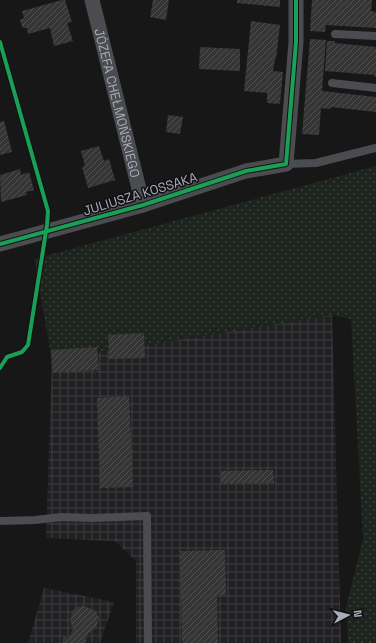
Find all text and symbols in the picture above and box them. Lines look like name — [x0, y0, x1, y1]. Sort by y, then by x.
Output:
street label: JÓZEFA CHEŁMOŃSKIEGO — [91, 27, 144, 179]
street label: JULIUSZA KOSSAKA — [81, 169, 199, 219]
north arrow — [328, 595, 368, 635]
text: N — [351, 609, 365, 618]

